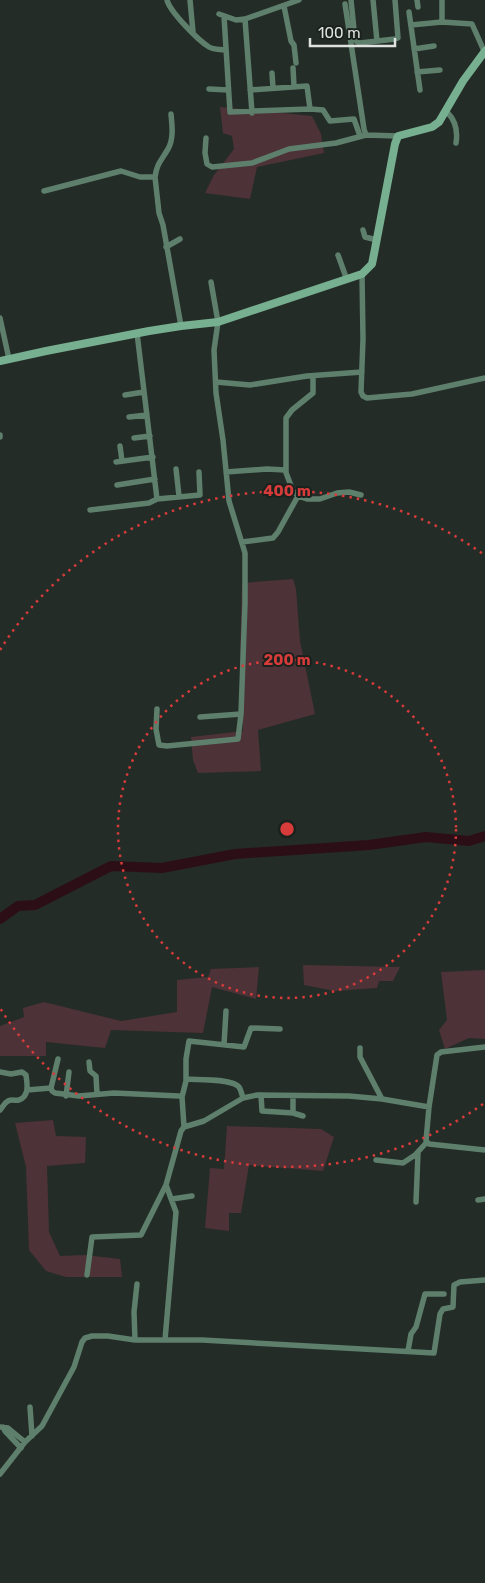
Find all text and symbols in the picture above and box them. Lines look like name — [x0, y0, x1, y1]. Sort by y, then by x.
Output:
scale bar — [310, 15, 395, 47]
text: 100 m — [318, 24, 360, 42]
text: 400 m — [263, 482, 311, 500]
text: 200 m — [263, 651, 311, 669]
centre of rings — [278, 820, 296, 838]

